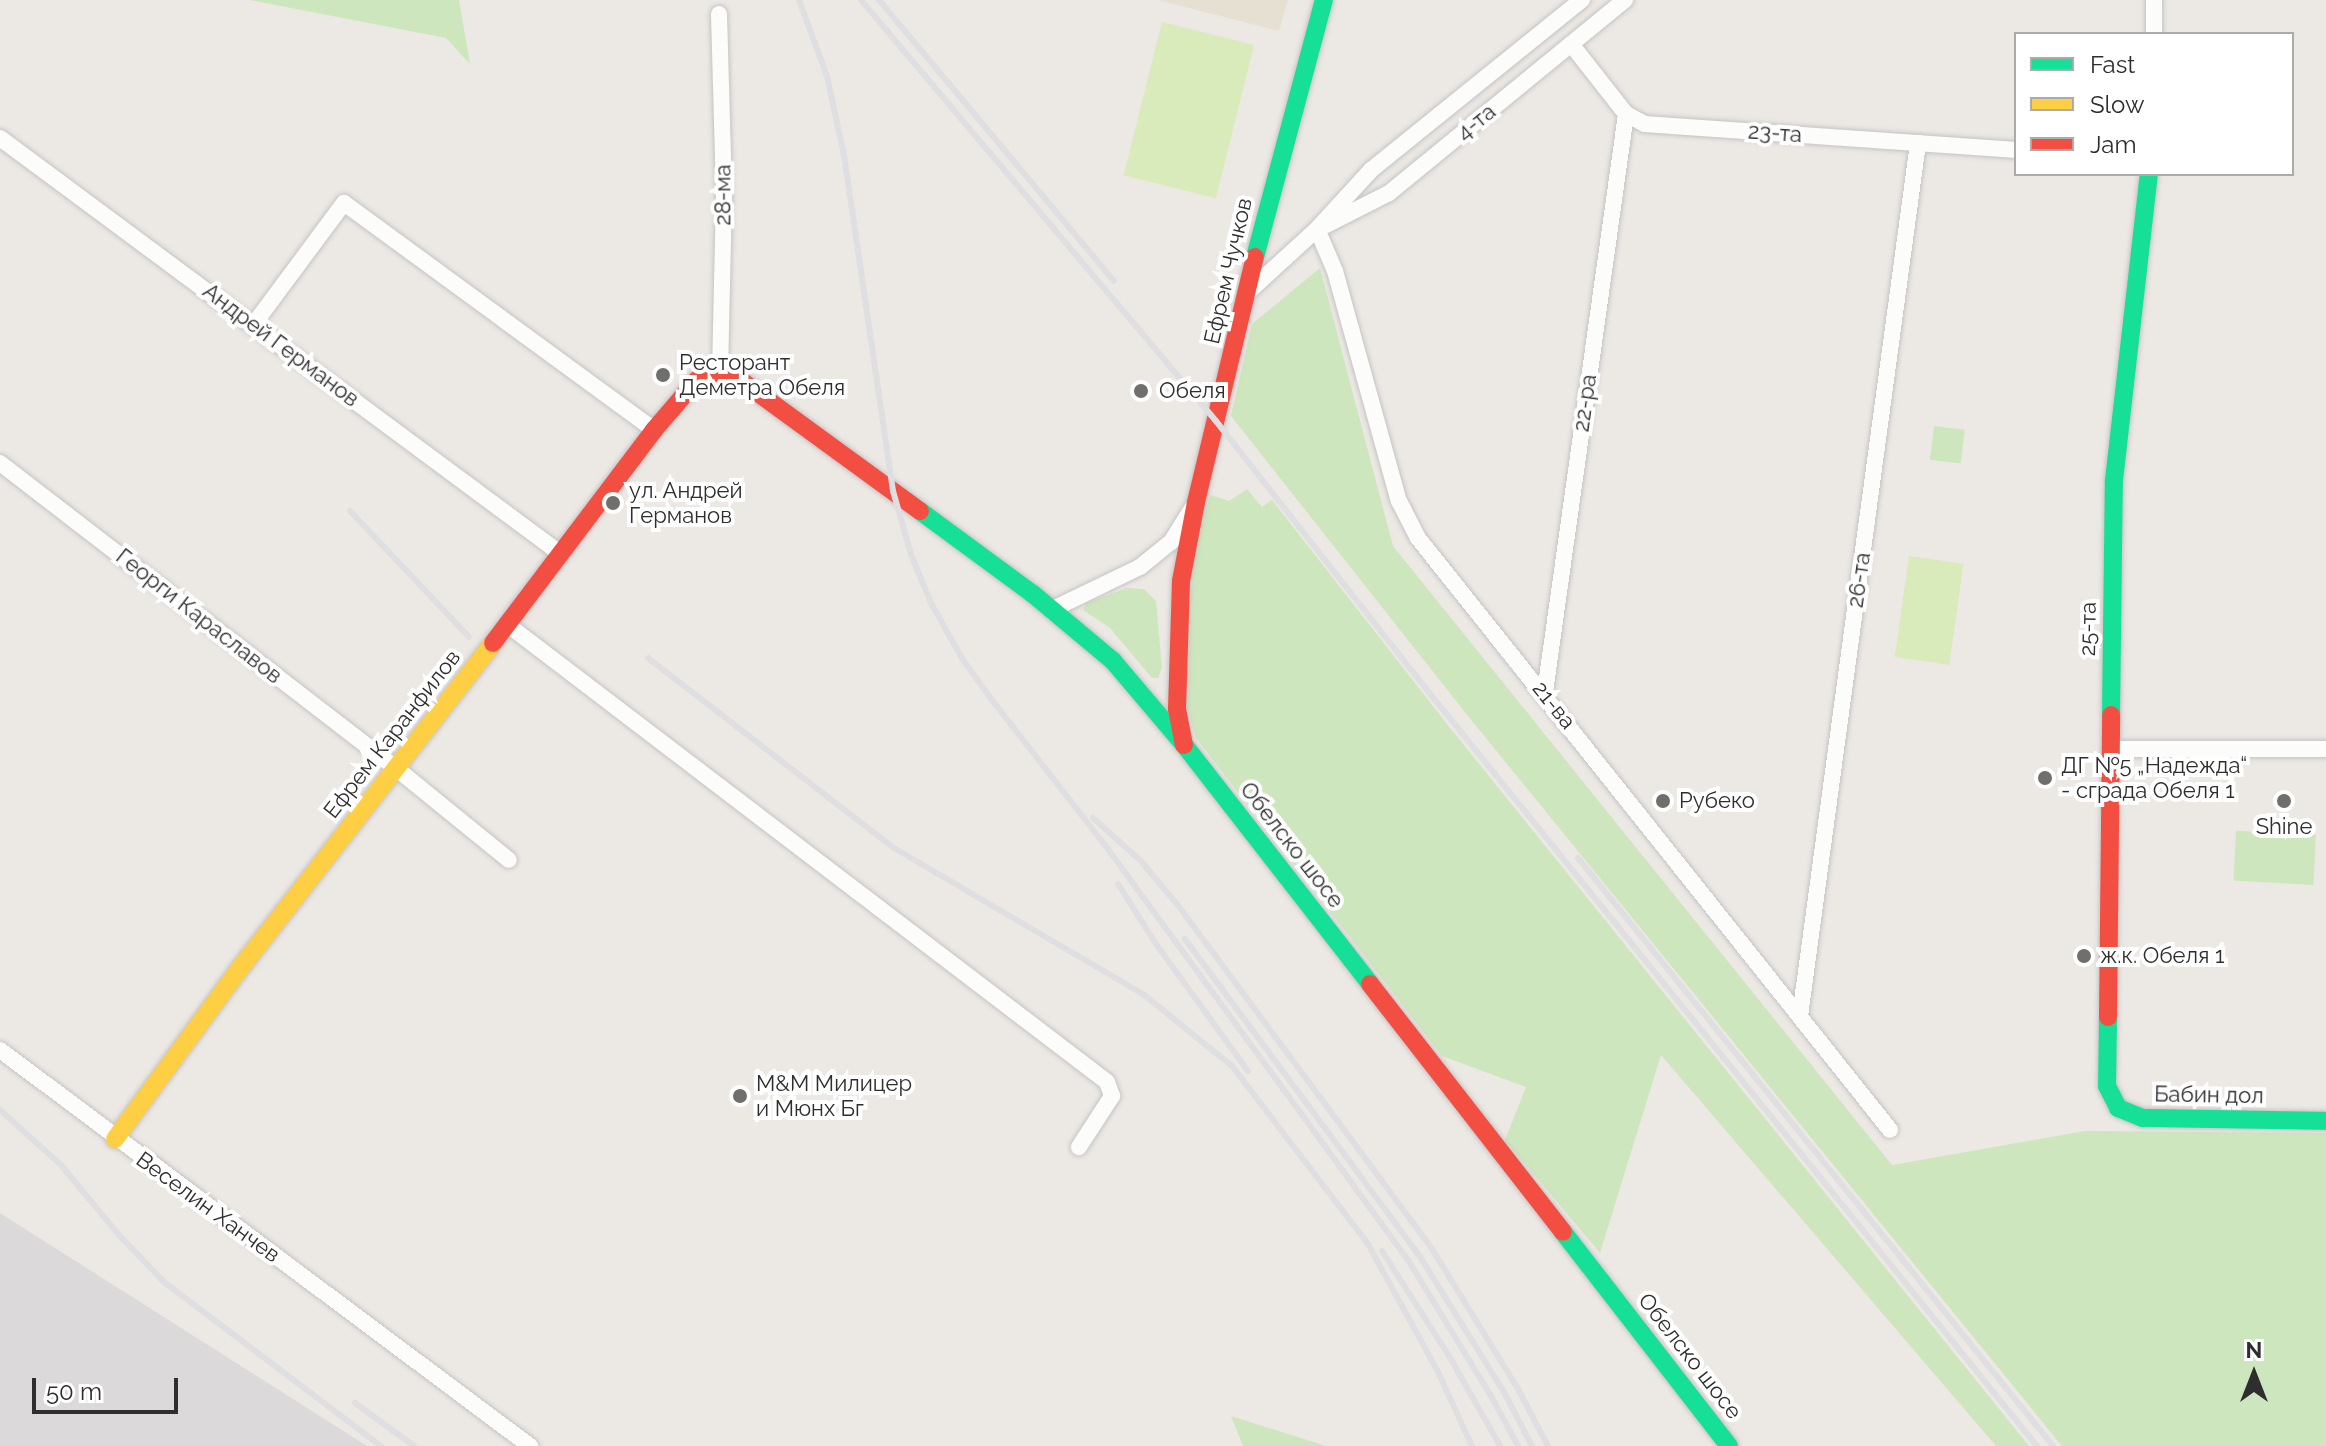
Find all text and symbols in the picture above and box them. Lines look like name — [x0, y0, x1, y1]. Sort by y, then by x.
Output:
legend — [2014, 32, 2294, 176]
text: Fast — [2090, 50, 2135, 79]
text: Slow — [2090, 90, 2144, 119]
street label: 4-та — [1451, 98, 1501, 146]
street label: 23-та — [1747, 118, 1803, 148]
text: Jam — [2090, 130, 2136, 159]
street label: 28-ма — [710, 164, 736, 226]
street label: Ефрем Чучков — [1198, 195, 1258, 347]
street label: Андрей Германов — [198, 278, 364, 412]
place label: Ресторант Деметра Обеля — [679, 349, 845, 400]
marker: Ресторант Деметра Обеля — [654, 366, 672, 384]
street label: 22-ра — [1568, 373, 1602, 433]
place label: Обеля — [1159, 378, 1226, 404]
marker: Обеля — [1130, 380, 1152, 402]
place label: ул. Андрей Германов — [629, 477, 743, 528]
marker: ул. Андрей Германов — [604, 494, 622, 512]
street label: Георги Караславов — [111, 543, 287, 689]
street label: 26-та — [1842, 551, 1876, 609]
street label: 25-та — [2074, 602, 2102, 656]
street label: Ефрем Каранфилов — [318, 645, 466, 823]
street label: 21-ва — [1527, 676, 1581, 734]
place label: ДГ №5 „Надежда“ - сграда Обеля 1 — [2061, 752, 2247, 804]
marker: ДГ №5 „Надежда“ - сграда Обеля 1 — [2036, 769, 2054, 787]
street label: Обелско шосе — [1235, 777, 1349, 913]
place label: Рубеко — [1679, 788, 1755, 814]
marker: Рубеко — [1654, 792, 1672, 810]
marker: Shine — [2275, 792, 2293, 810]
place label: Shine — [2256, 814, 2312, 840]
place label: ж.к. Обеля 1 — [2100, 943, 2224, 969]
marker: ж.к. Обеля 1 — [2075, 947, 2093, 965]
place label: М&M Mилицер и Мюнх Бг — [756, 1070, 912, 1122]
street label: Бабин дол — [2154, 1081, 2264, 1109]
marker: М&M Mилицер и Мюнх Бг — [731, 1087, 749, 1105]
street label: Веселин Ханчев — [131, 1146, 285, 1268]
street label: Обелско шосе — [1633, 1288, 1747, 1424]
north arrow — [2214, 1334, 2294, 1414]
text: N — [2246, 1337, 2262, 1363]
scale bar — [36, 1362, 182, 1412]
text: 50 m — [46, 1377, 102, 1406]

